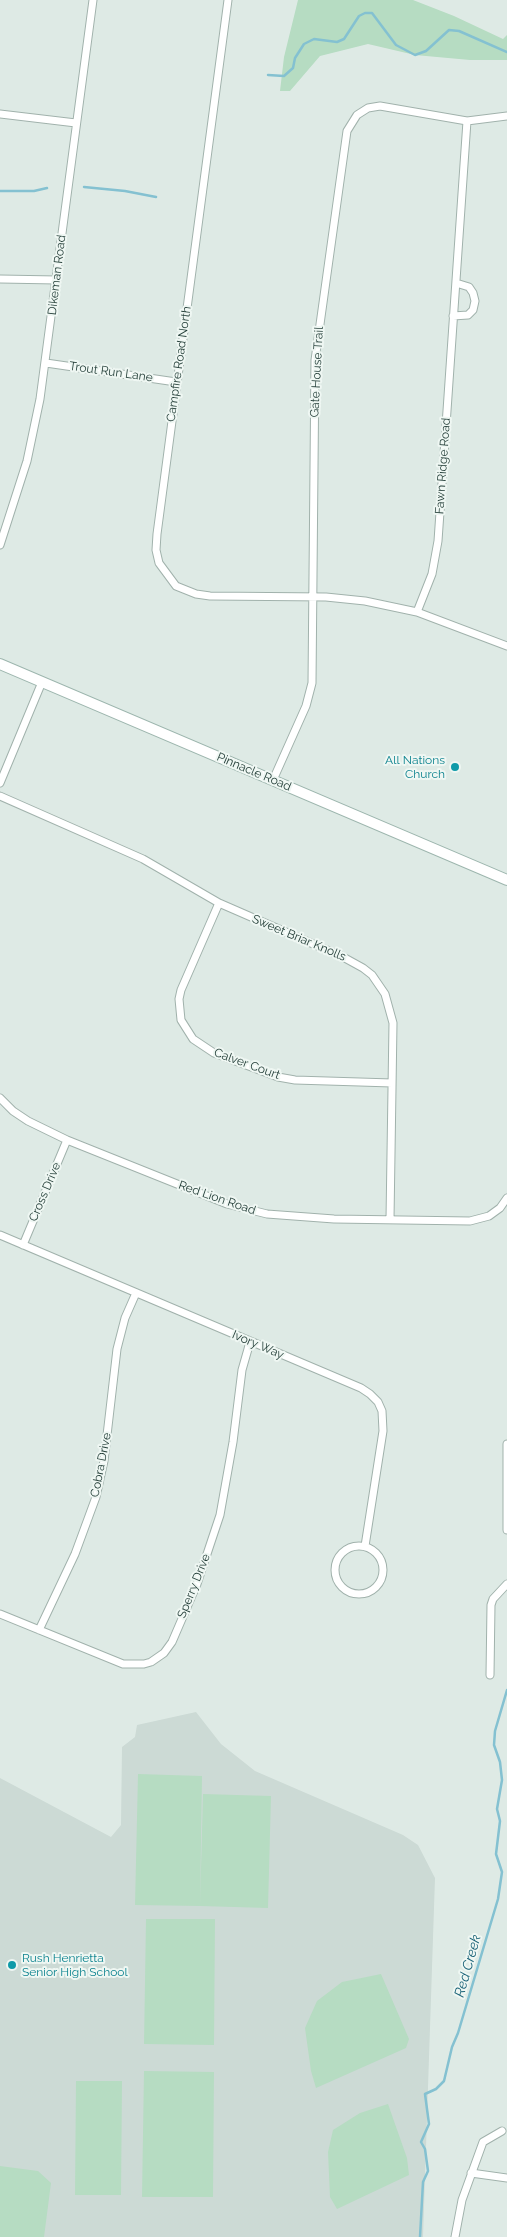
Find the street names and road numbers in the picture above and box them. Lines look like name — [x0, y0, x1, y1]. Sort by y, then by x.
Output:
street label: Dikeman Road — [45, 234, 69, 316]
street label: Campfire Road North — [164, 305, 194, 423]
street label: Gate House Trail — [307, 326, 327, 418]
street label: Trout Run Lane — [68, 359, 154, 385]
street label: Fawn Ridge Road — [432, 417, 454, 515]
street label: Pinnacle Road — [215, 750, 293, 794]
street label: Sweet Briar Knolls — [250, 912, 348, 964]
street label: Calver Court — [212, 1045, 282, 1083]
street label: Cross Drive — [26, 1160, 64, 1224]
street label: Red Lion Road — [176, 1178, 258, 1218]
street label: Ivory Way — [230, 1328, 286, 1362]
street label: Cobra Drive — [88, 1432, 114, 1498]
street label: Sperry Drive — [175, 1552, 213, 1620]

